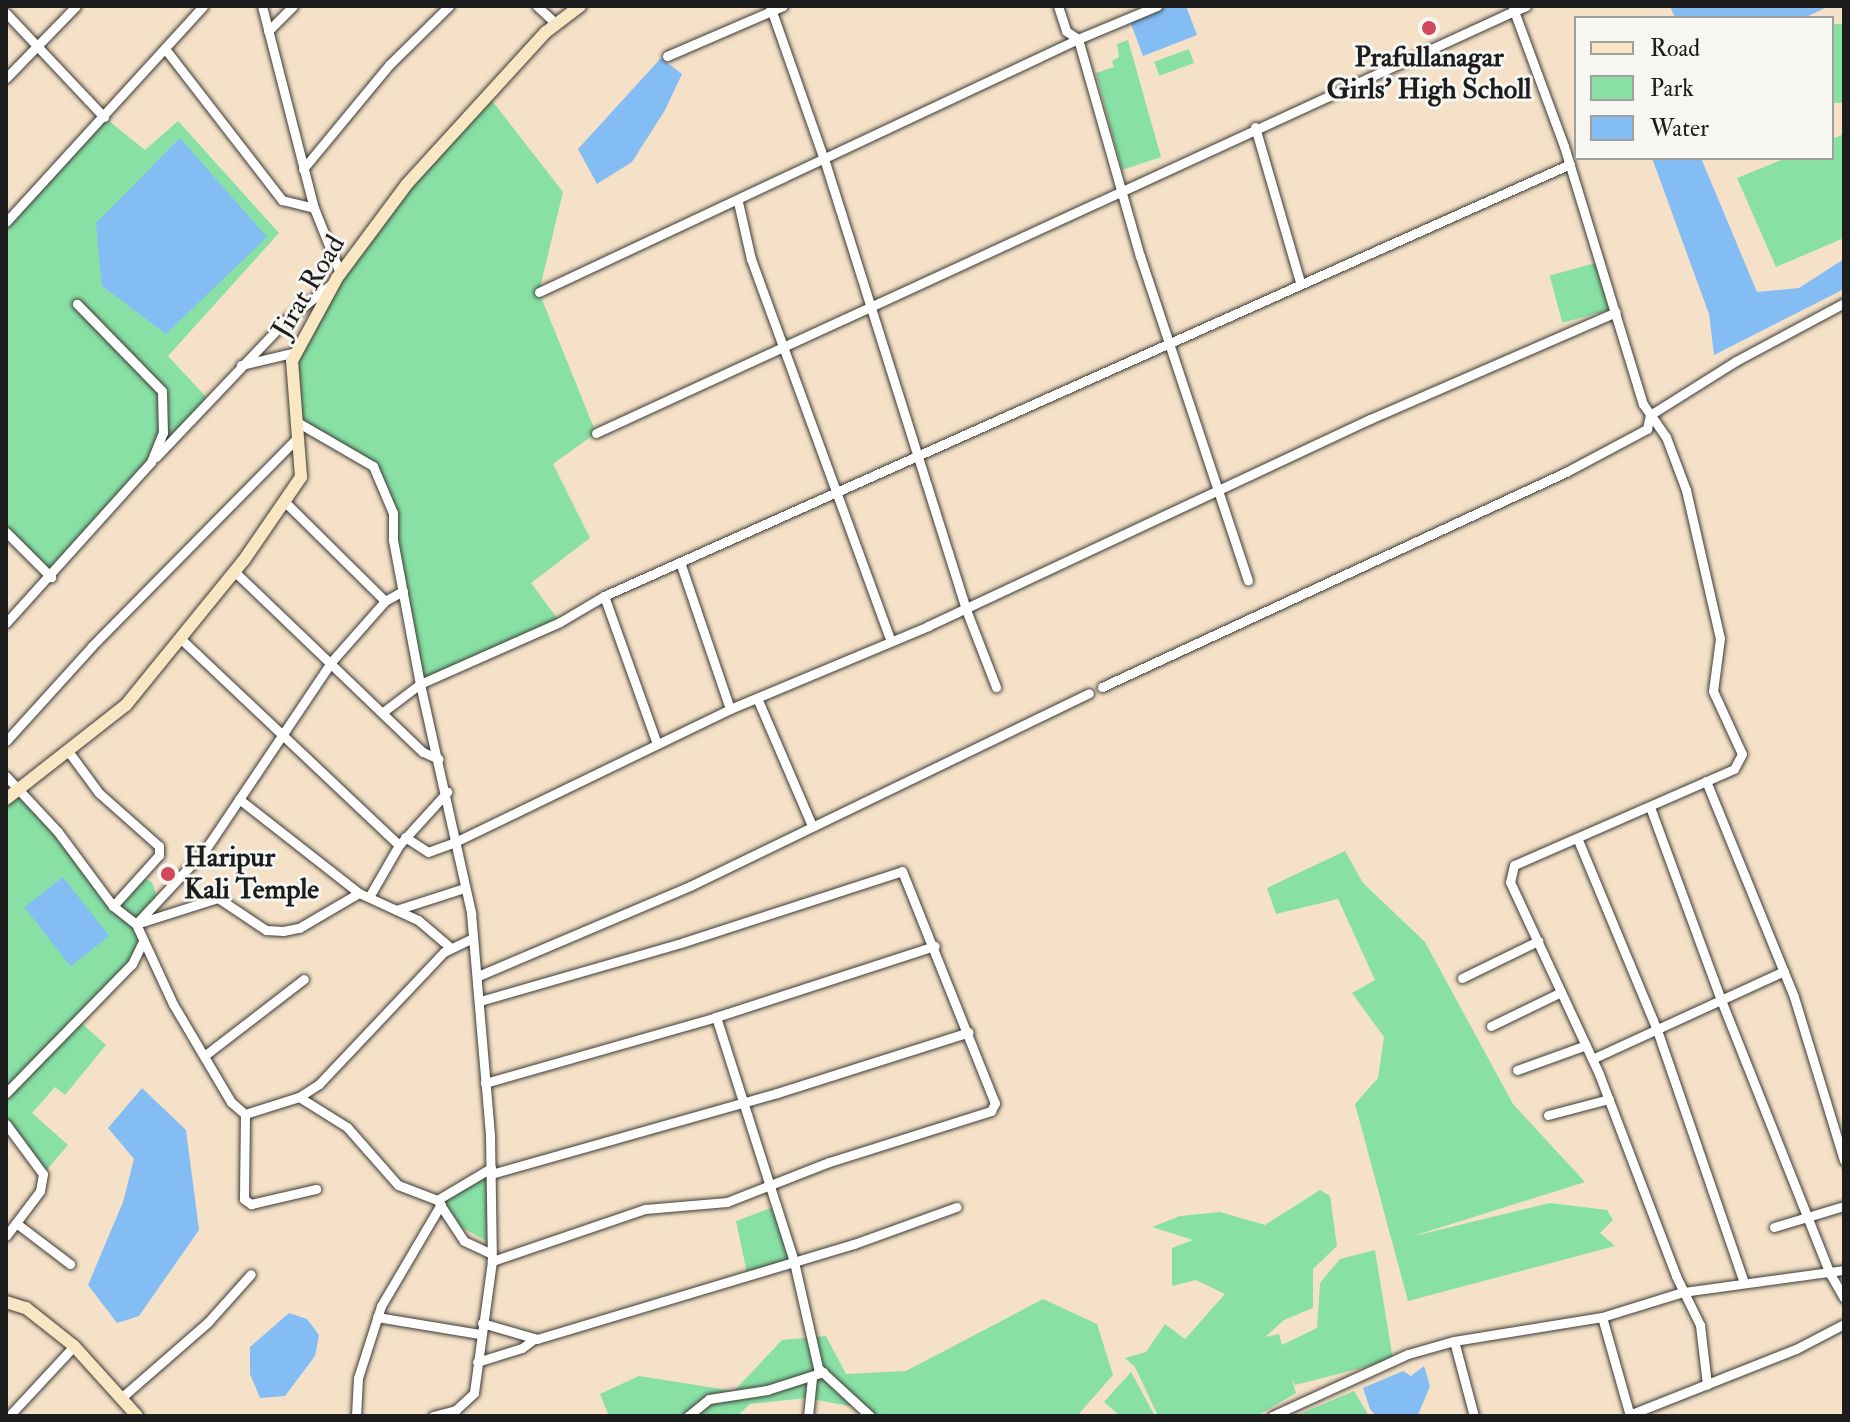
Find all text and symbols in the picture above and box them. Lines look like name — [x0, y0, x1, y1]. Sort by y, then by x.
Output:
legend — [1574, 16, 1834, 160]
marker: Prafullanagar Girls' High Scholl — [1420, 19, 1438, 37]
text: Road — [1650, 33, 1700, 64]
place label: Prafullanagar Girls' High Scholl — [1326, 41, 1532, 107]
text: Park — [1650, 73, 1694, 104]
text: Water — [1650, 113, 1709, 144]
street label: Jirat Road — [265, 229, 353, 345]
place label: Haripur Kali Temple — [184, 841, 319, 907]
marker: Haripur Kali Temple — [159, 865, 177, 883]

